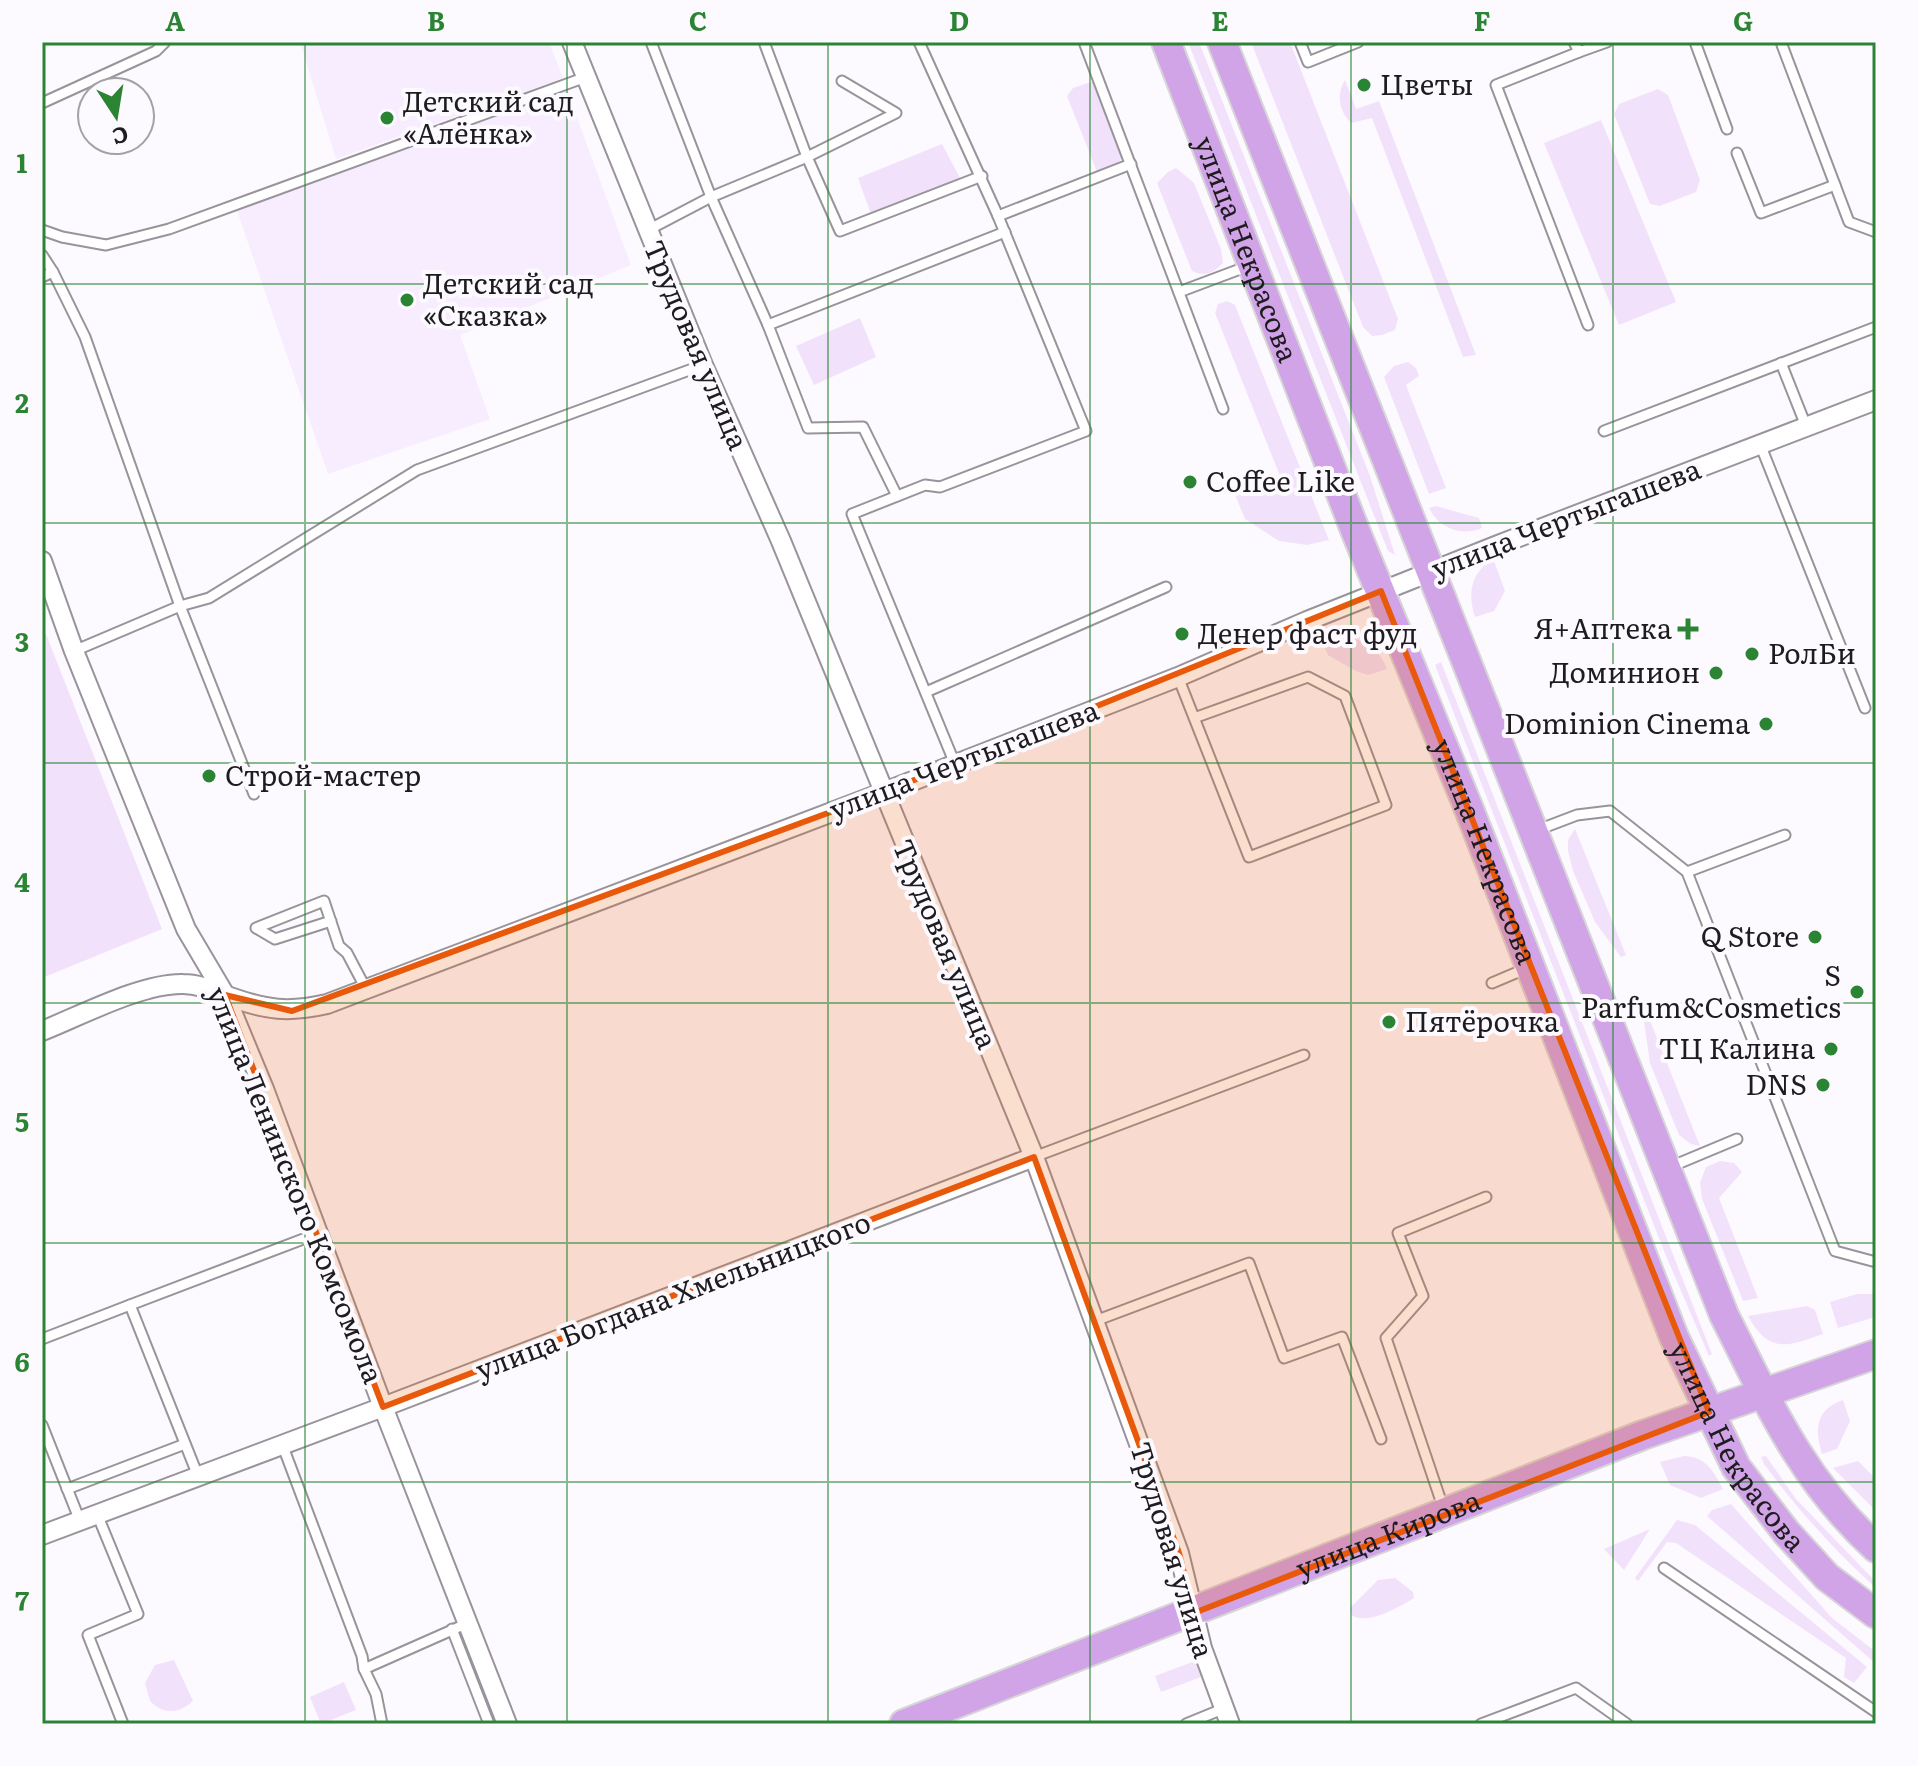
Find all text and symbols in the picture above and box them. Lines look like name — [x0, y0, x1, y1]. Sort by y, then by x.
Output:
text: A — [165, 0, 185, 39]
text: B — [427, 0, 445, 39]
text: C — [689, 0, 707, 39]
text: D — [949, 0, 969, 39]
text: E — [1211, 0, 1229, 39]
text: F — [1474, 0, 1490, 39]
text: G — [1733, 0, 1753, 39]
place label: Цветы — [1380, 62, 1473, 104]
north arrow — [76, 76, 156, 156]
marker: Цветы — [1355, 76, 1373, 94]
place label: Детский сад «Алёнка» — [403, 79, 574, 153]
marker: Детский сад «Алёнка» — [378, 109, 396, 127]
text: С — [109, 119, 132, 155]
street label: улица Некрасова — [1185, 129, 1311, 368]
text: 1 — [17, 142, 28, 181]
street label: Трудовая улица — [635, 233, 761, 456]
place label: Детский сад «Сказка» — [423, 261, 594, 335]
marker: Детский сад «Сказка» — [398, 291, 416, 309]
text: 2 — [15, 382, 29, 421]
street label: улица Чертыгашева — [1425, 446, 1706, 588]
place label: Coffee Like — [1206, 459, 1355, 501]
marker: Coffee Like — [1181, 473, 1199, 491]
place label: Я+Аптека — [1534, 606, 1672, 648]
place label: Денер фаст фуд — [1198, 611, 1417, 653]
marker: Я+Аптека — [1679, 620, 1697, 638]
text: 3 — [15, 621, 29, 660]
marker: Денер фаст фуд — [1173, 625, 1191, 643]
place label: РолБи — [1768, 631, 1856, 673]
marker: РолБи — [1743, 645, 1761, 663]
place label: Доминион — [1550, 650, 1700, 692]
marker: Доминион — [1707, 664, 1725, 682]
street label: улица Чертыгашева — [823, 687, 1104, 829]
place label: Dominion Cinema — [1504, 701, 1750, 743]
marker: Dominion Cinema — [1757, 715, 1775, 733]
street label: улица Некрасова — [1423, 731, 1550, 970]
place label: Строй-мастер — [225, 753, 421, 795]
marker: Строй-мастер — [200, 767, 218, 785]
street label: Трудовая улица — [884, 832, 1010, 1055]
text: 4 — [14, 861, 30, 900]
place label: Q Store — [1701, 914, 1799, 956]
marker: Q Store — [1806, 928, 1824, 946]
place label: S Parfum&Cosmetics — [1581, 953, 1841, 1027]
street label: улица Ленинского Комсомола — [198, 979, 396, 1389]
marker: S Parfum&Cosmetics — [1848, 983, 1866, 1001]
place label: Пятёрочка — [1405, 999, 1559, 1041]
marker: Пятёрочка — [1380, 1013, 1398, 1031]
place label: ТЦ Калина — [1659, 1026, 1815, 1068]
marker: ТЦ Калина — [1822, 1040, 1840, 1058]
place label: DNS — [1745, 1062, 1807, 1104]
marker: DNS — [1814, 1076, 1832, 1094]
text: 5 — [15, 1101, 29, 1140]
street label: улица Богдана Хмельницкого — [469, 1199, 876, 1389]
street label: улица Некрасова — [1660, 1334, 1817, 1560]
text: 6 — [14, 1341, 30, 1380]
street label: Трудовая улица — [1121, 1436, 1227, 1663]
street label: улица Кирова — [1289, 1478, 1486, 1588]
text: 7 — [15, 1580, 29, 1619]

